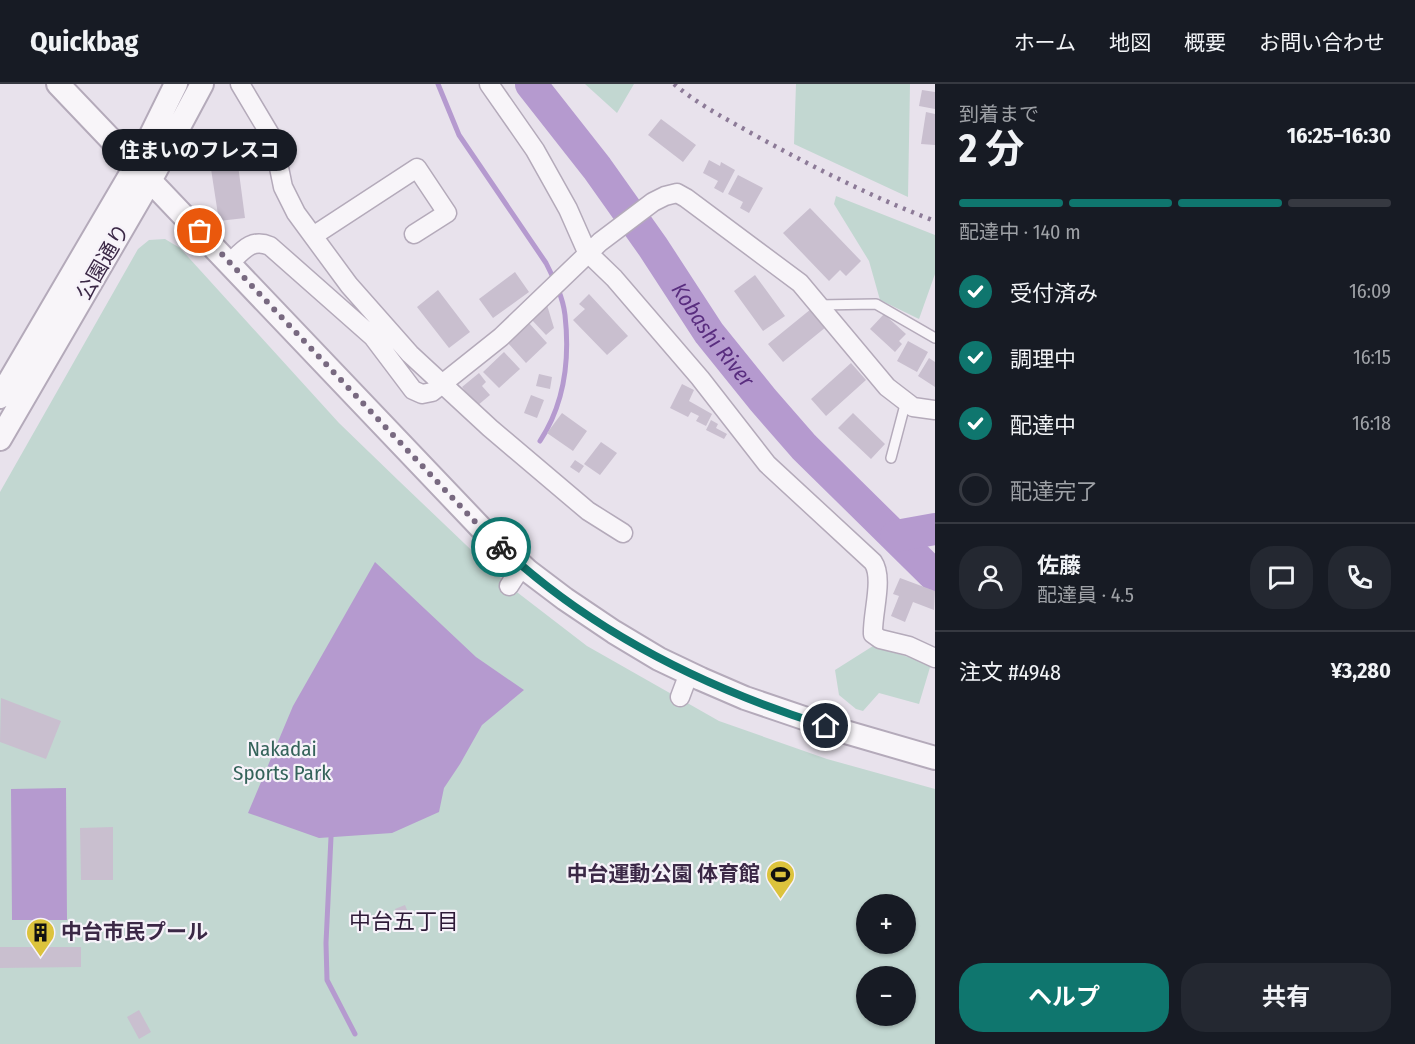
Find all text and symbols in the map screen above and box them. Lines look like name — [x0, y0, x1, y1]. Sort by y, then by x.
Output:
text: Quickbag — [30, 25, 138, 58]
text: ホーム — [1014, 30, 1076, 56]
text: 地図 — [1109, 30, 1151, 56]
text: 概要 — [1184, 30, 1226, 56]
text: お問い合わせ — [1259, 30, 1385, 56]
text: 到着まで — [959, 102, 1039, 126]
text: 16:25–16:30 — [1287, 122, 1391, 149]
text: 2 分 — [959, 126, 1024, 172]
callout: 住まいのフレスコ — [103, 129, 298, 171]
text: 住まいのフレスコ — [120, 138, 280, 162]
pin — [174, 205, 225, 256]
icon: bag — [183, 214, 216, 247]
street label: 公園通り — [71, 219, 135, 305]
text: 配達中 · 140 m — [959, 220, 1081, 244]
icon: check — [959, 275, 992, 308]
water label: Kobashi River — [666, 278, 761, 393]
text: 16:09 — [1349, 279, 1391, 303]
text: 受付済み — [1010, 280, 1098, 307]
icon: check — [959, 341, 992, 374]
text: 16:15 — [1353, 345, 1391, 369]
text: 調理中 — [1010, 346, 1076, 373]
icon: check — [959, 407, 992, 440]
text: 16:18 — [1352, 411, 1391, 435]
text: 配達中 — [1010, 412, 1076, 439]
text: 配達完了 — [1010, 478, 1098, 505]
courier — [471, 517, 531, 577]
icon: bike — [485, 531, 518, 564]
button: person — [959, 546, 1022, 609]
button: chat — [1250, 546, 1313, 609]
button: phone — [1328, 546, 1391, 609]
text: 佐藤 — [1037, 552, 1081, 579]
text: 配達員 · 4.5 — [1037, 583, 1134, 607]
text: ¥3,280 — [1331, 657, 1391, 684]
text: 注文 #4948 — [959, 659, 1061, 686]
pin — [800, 700, 851, 751]
icon: home — [809, 709, 842, 742]
park label: Nakadai Sports Park — [233, 736, 331, 786]
sports icon: 中台運動公園 体育館 — [765, 858, 797, 900]
place label: 中台運動公園 体育館 — [567, 861, 760, 887]
map controls — [856, 894, 916, 1026]
button: + — [856, 894, 916, 954]
district label: 中台五丁目 — [349, 908, 459, 935]
building icon: 中台市民プール — [24, 916, 56, 958]
place label: 中台市民プール — [61, 919, 208, 945]
button: ヘルプ — [959, 963, 1169, 1032]
button: 共有 — [1181, 963, 1391, 1032]
button: − — [856, 966, 916, 1026]

